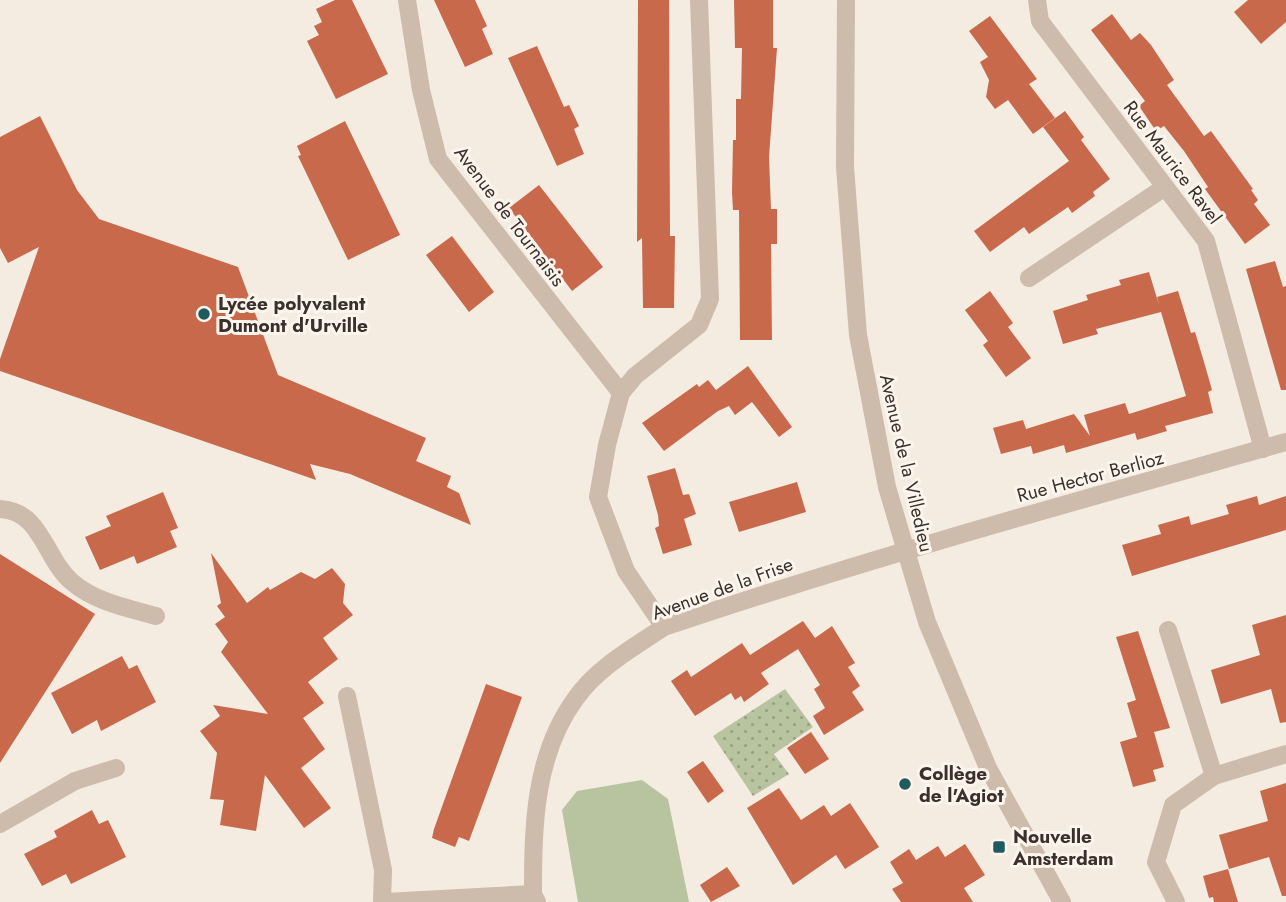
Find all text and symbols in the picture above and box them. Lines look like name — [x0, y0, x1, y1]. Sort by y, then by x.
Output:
street label: Rue Maurice Ravel — [1117, 95, 1228, 230]
street label: Avenue de Tournaisis — [448, 141, 572, 292]
place label: Lycée polyvalent Dumont d'Urville — [218, 290, 368, 339]
marker: Lycée polyvalent Dumont d'Urville — [196, 306, 212, 322]
street label: Avenue de la Villedieu — [873, 371, 940, 555]
street label: Rue Hector Berlioz — [1014, 444, 1167, 509]
street label: Avenue de la Frise — [648, 550, 797, 627]
place label: Collège de l'Agiot — [919, 760, 1003, 809]
marker: Collège de l'Agiot — [897, 776, 913, 792]
place label: Nouvelle Amsterdam — [1012, 823, 1114, 872]
marker: Nouvelle Amsterdam — [991, 839, 1007, 855]

